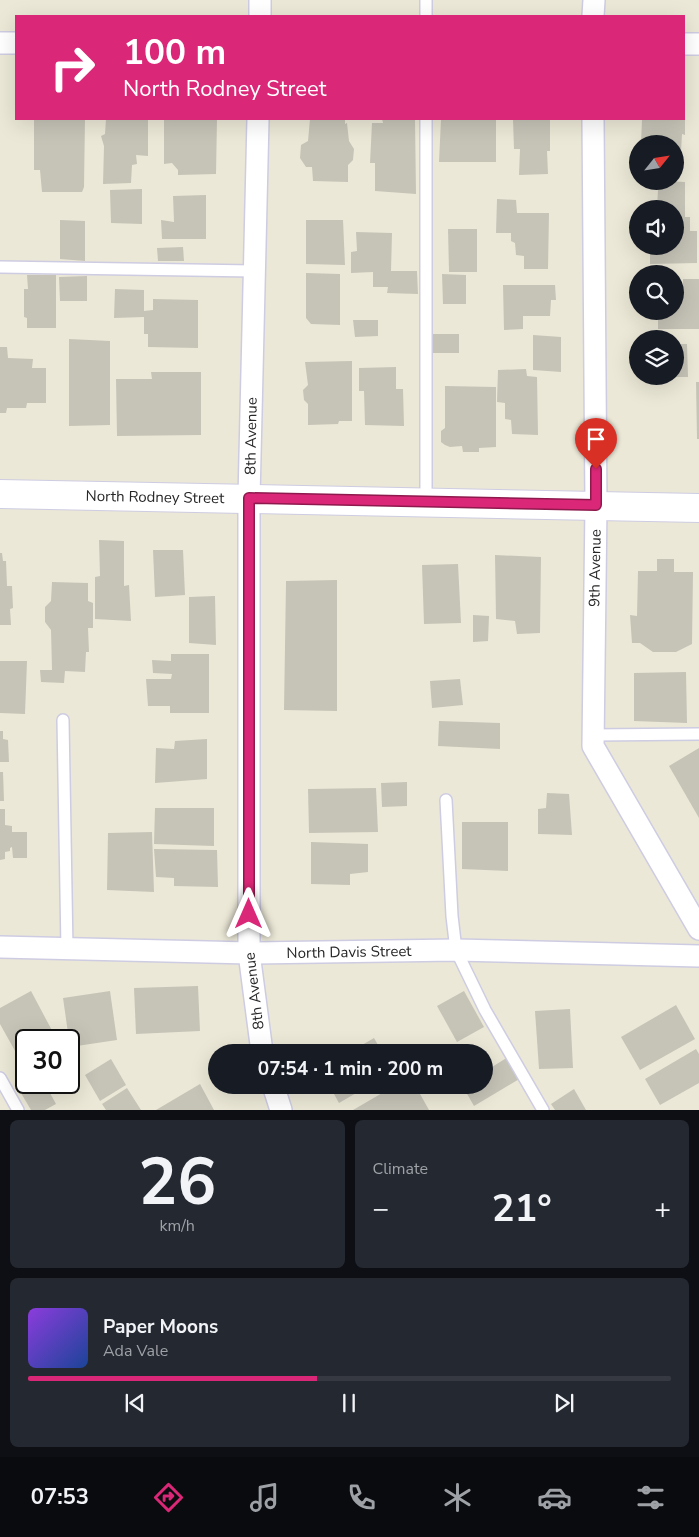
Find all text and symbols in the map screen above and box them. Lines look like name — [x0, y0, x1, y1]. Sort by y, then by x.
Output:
text: 100 m — [123, 29, 226, 76]
icon: right — [40, 35, 105, 100]
text: North Rodney Street — [123, 74, 326, 104]
north arrow — [629, 135, 684, 190]
map controls — [629, 135, 684, 385]
button: sound — [629, 200, 684, 255]
button: search — [629, 265, 684, 320]
button: layers — [629, 330, 684, 385]
street label: 8th Avenue — [240, 397, 262, 475]
pin — [575, 418, 617, 469]
icon: arrive — [582, 425, 610, 453]
street label: North Rodney Street — [85, 486, 225, 508]
street label: 9th Avenue — [584, 529, 606, 607]
position arrow — [222, 887, 274, 939]
street label: North Davis Street — [286, 941, 412, 963]
street label: 8th Avenue — [239, 951, 269, 1031]
speed limit sign: 30 — [15, 1029, 80, 1094]
text: 07:54 · 1 min · 200 m — [258, 1056, 443, 1082]
text: 26 — [138, 1138, 216, 1227]
text: Climate — [373, 1158, 428, 1180]
text: 21° — [492, 1183, 552, 1234]
text: − — [373, 1190, 389, 1228]
text: + — [654, 1190, 671, 1228]
text: km/h — [160, 1215, 195, 1237]
text: Paper Moons — [103, 1314, 218, 1340]
text: Ada Vale — [103, 1340, 168, 1362]
icon: previous — [121, 1389, 149, 1417]
icon: pause — [335, 1389, 363, 1417]
icon: next — [550, 1389, 578, 1417]
icon: directions — [151, 1480, 186, 1515]
icon: music — [247, 1480, 282, 1515]
icon: phone — [344, 1480, 379, 1515]
icon: climate — [440, 1480, 475, 1515]
icon: car — [537, 1480, 572, 1515]
icon: filters — [633, 1480, 668, 1515]
text: 07:53 — [31, 1482, 89, 1512]

